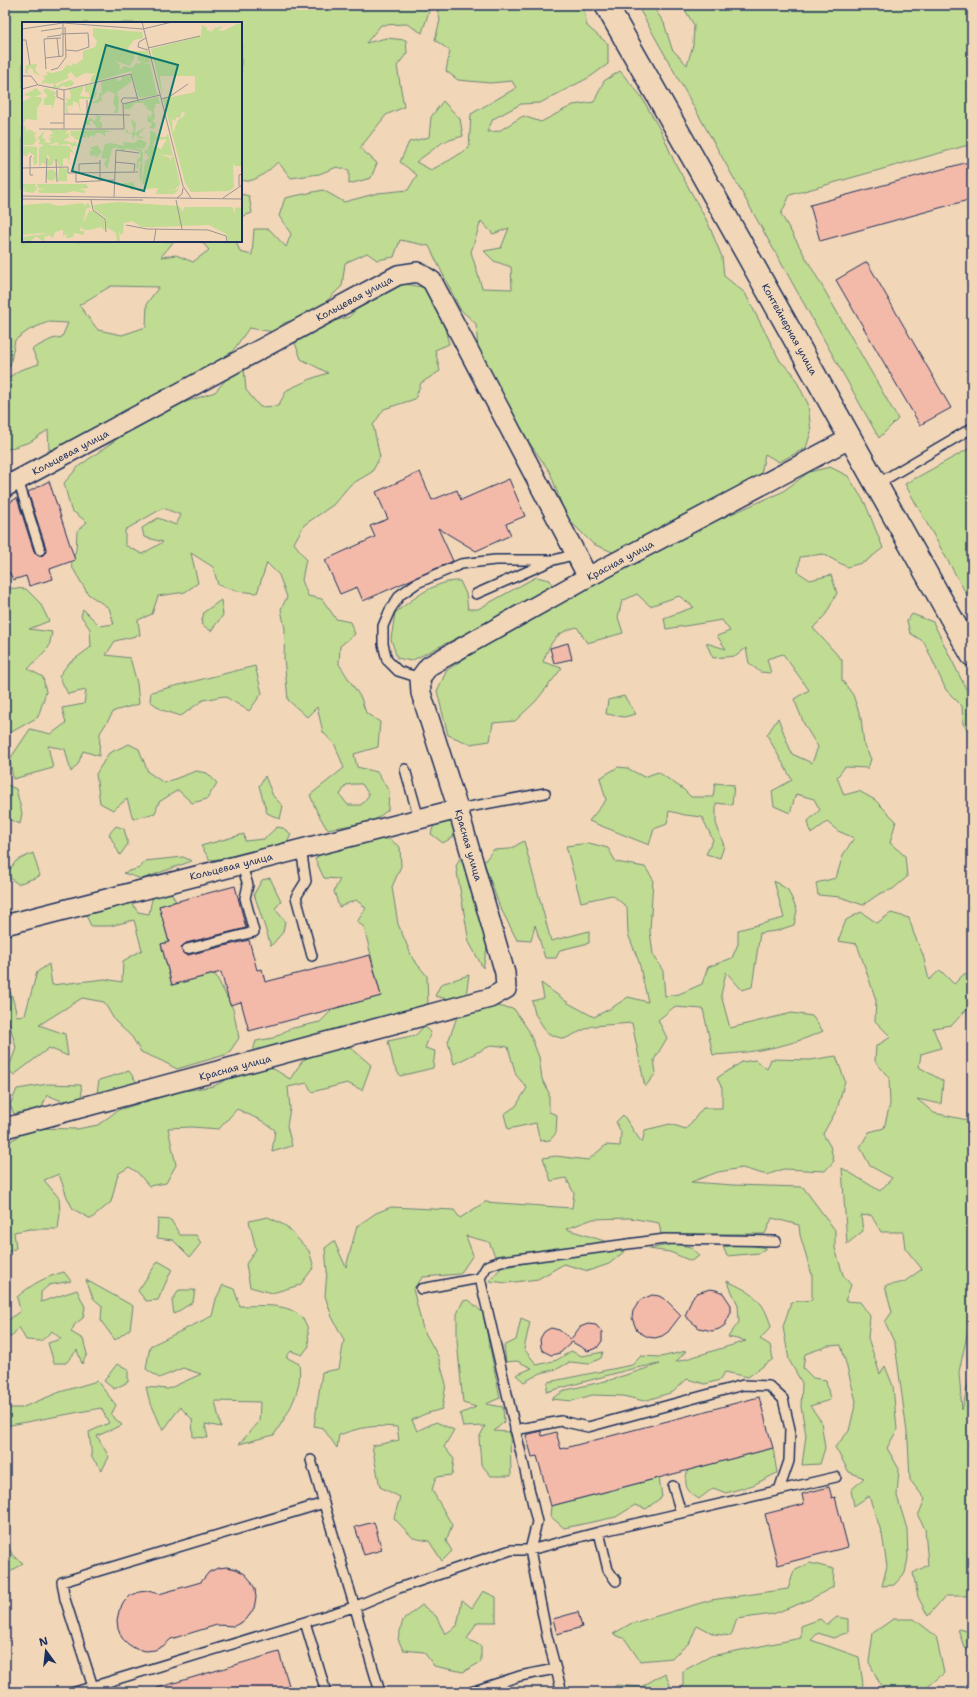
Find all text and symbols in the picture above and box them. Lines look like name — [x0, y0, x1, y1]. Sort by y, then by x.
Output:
inset map — [22, 22, 242, 242]
street label: Кольцевая улица — [314, 272, 395, 324]
street label: Контейнерная улица — [759, 281, 821, 378]
street label: Кольцевая улица — [30, 426, 111, 478]
street label: Красная улица — [585, 537, 657, 584]
street label: Красная улица — [452, 808, 485, 883]
street label: Кольцевая улица — [188, 850, 275, 883]
street label: Красная улица — [198, 1051, 273, 1083]
north arrow — [26, 1631, 66, 1671]
text: N — [37, 1633, 50, 1650]

